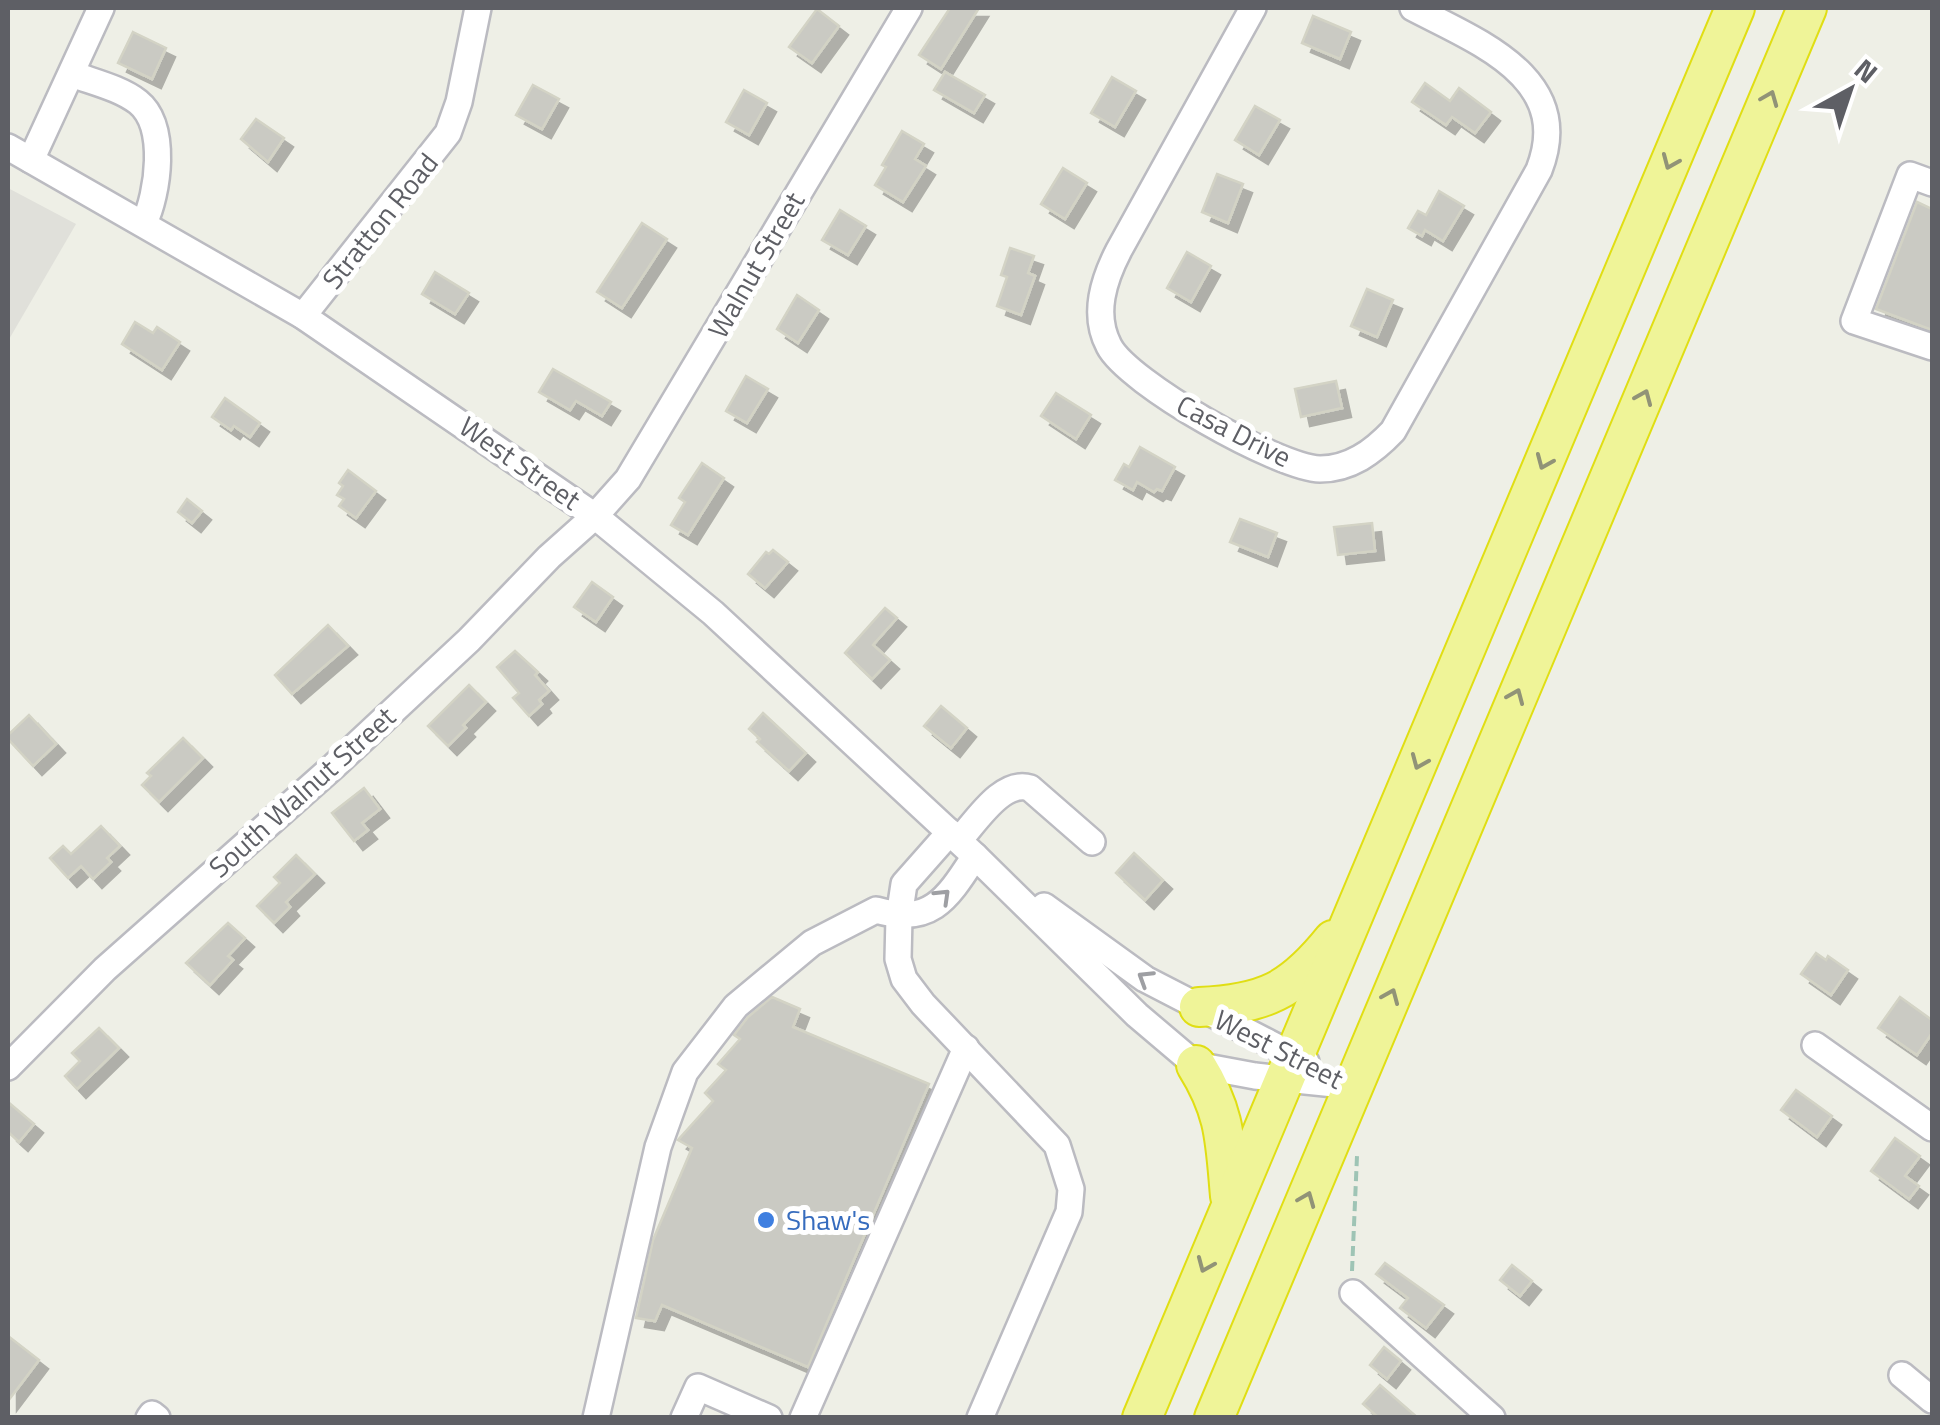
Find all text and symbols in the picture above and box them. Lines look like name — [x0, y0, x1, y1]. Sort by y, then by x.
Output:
north arrow — [1800, 40, 1900, 140]
text: N — [1845, 48, 1888, 93]
one-way arrow — [1758, 90, 1778, 108]
street label: Stratton Road — [311, 143, 448, 298]
one-way arrow — [1662, 152, 1682, 170]
street label: Walnut Street — [696, 183, 815, 346]
street label: Casa Drive — [1169, 383, 1299, 478]
one-way arrow — [1632, 389, 1652, 407]
street label: West Street — [451, 405, 590, 520]
one-way arrow — [1536, 452, 1556, 470]
one-way arrow — [1505, 688, 1525, 706]
street label: South Walnut Street — [199, 696, 405, 888]
one-way arrow — [1411, 752, 1431, 770]
one-way arrow — [932, 890, 950, 908]
one-way arrow — [1138, 971, 1156, 990]
one-way arrow — [1379, 988, 1399, 1006]
street label: West Street — [1207, 998, 1351, 1099]
one-way arrow — [1295, 1191, 1315, 1209]
place label: Shaw's — [786, 1198, 870, 1241]
marker: Shaw's — [755, 1209, 777, 1231]
one-way arrow — [1197, 1255, 1217, 1273]

